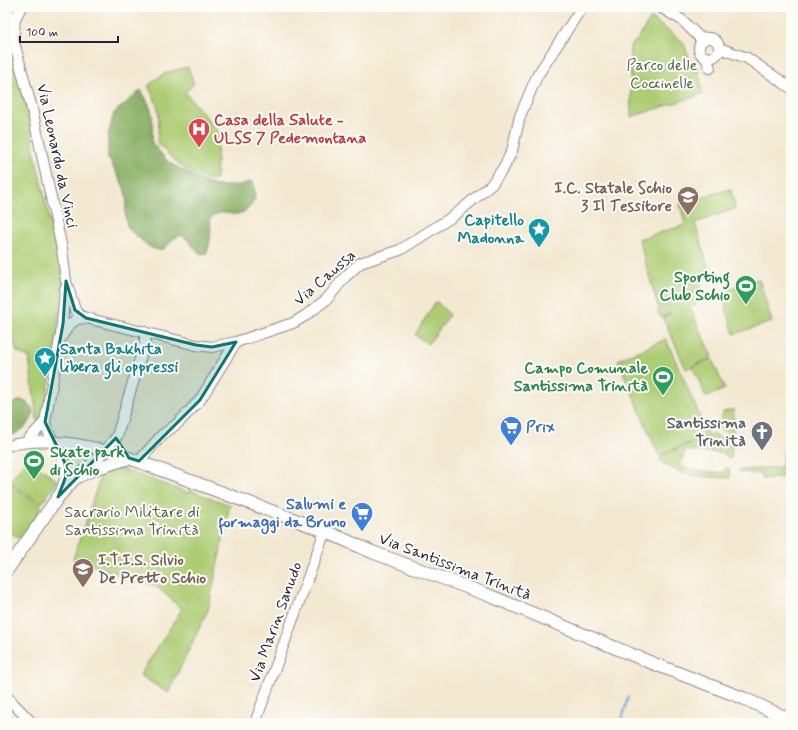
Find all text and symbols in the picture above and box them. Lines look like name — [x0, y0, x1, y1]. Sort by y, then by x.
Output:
scale bar — [20, 18, 118, 44]
text: 100 m — [26, 25, 58, 41]
park label: Parco delle Coccinelle — [627, 55, 698, 94]
street label: Via Leonardo da Vinci — [31, 82, 83, 231]
place label: Casa della Salute - ULSS 7 Pedemontana — [214, 110, 367, 149]
hospital icon: Casa della Salute - ULSS 7 Pedemontana — [186, 116, 212, 149]
place label: I.C. Statale Schio 3 Il Tessitore — [554, 178, 672, 217]
school or university icon: I.C. Statale Schio 3 Il Tessitore — [675, 184, 701, 217]
place label: Capitello Madonna — [457, 210, 524, 249]
place icon: Capitello Madonna — [526, 216, 552, 249]
street label: Via Caussa — [289, 245, 361, 311]
place label: Sporting Club Schio — [660, 267, 730, 306]
sports icon: Sporting Club Schio — [733, 273, 759, 306]
place label: Santa Bakhita libera gli oppressi — [60, 339, 178, 380]
place icon: Santa Bakhita libera gli oppressi — [32, 345, 58, 378]
place label: Campo Comunale Santissima Trinità — [514, 358, 648, 397]
sports icon: Campo Comunale Santissima Trinità — [650, 364, 676, 397]
place label: Santissima Trinità — [667, 413, 746, 452]
supermarket icon: Prix — [498, 414, 524, 447]
place label: Prix — [526, 417, 555, 438]
church icon: Santissima Trinità — [749, 419, 775, 452]
place label: Skate park di Schio — [50, 442, 125, 481]
sports icon: Skate park di Schio — [21, 448, 47, 481]
place label: Salumi e formaggi da Bruno — [218, 494, 346, 535]
supermarket icon: Salumi e formaggi da Bruno — [349, 500, 375, 533]
park label: Sacrario Militare di Santissima Trinità — [65, 502, 200, 541]
street label: Via Santissima Trinità — [376, 528, 534, 606]
place label: I.T.I.S. Silvio De Pretto Schio — [98, 550, 207, 589]
school or university icon: I.T.I.S. Silvio De Pretto Schio — [70, 556, 96, 589]
street label: Via Marin Sanudo — [245, 559, 308, 685]

